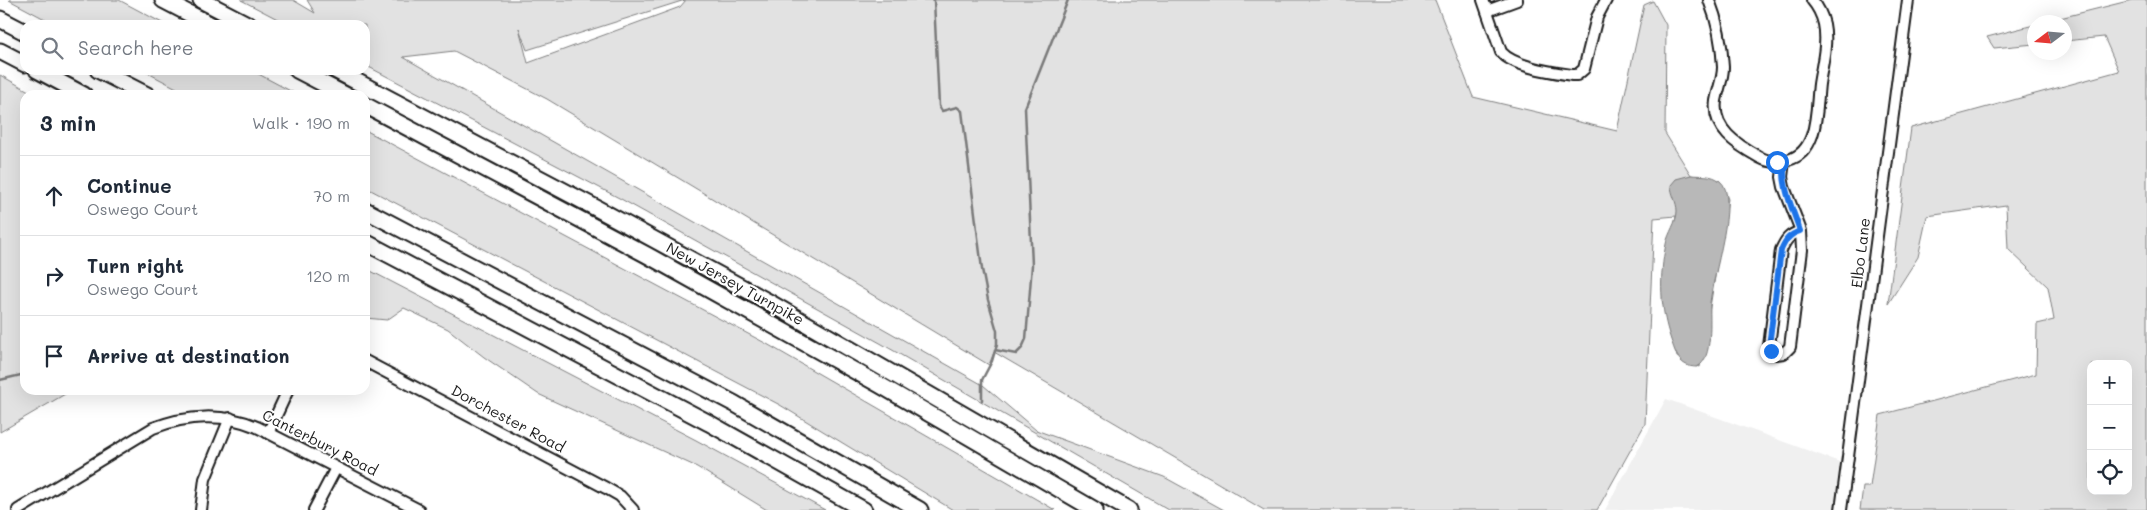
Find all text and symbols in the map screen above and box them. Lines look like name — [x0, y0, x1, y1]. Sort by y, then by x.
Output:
north arrow — [2027, 15, 2072, 60]
search box — [20, 20, 370, 75]
icon: search — [38, 34, 66, 62]
text: Search here — [78, 35, 194, 60]
text: 3 min — [40, 109, 96, 136]
text: Walk · 190 m — [252, 112, 350, 133]
route start — [1766, 151, 1789, 174]
text: Continue — [87, 173, 172, 198]
icon: ahead — [40, 182, 68, 210]
text: 70 m — [313, 185, 350, 206]
text: Oswego Court — [87, 198, 198, 219]
street label: Elbo Lane — [1846, 217, 1874, 289]
street label: New Jersey Turnpike — [663, 237, 808, 329]
text: Turn right — [87, 253, 184, 278]
icon: right — [40, 262, 68, 290]
text: 120 m — [306, 265, 350, 286]
text: Oswego Court — [87, 278, 198, 299]
route end — [1760, 340, 1783, 363]
icon: arrive — [40, 342, 68, 370]
text: Arrive at destination — [87, 343, 290, 368]
map controls — [2087, 360, 2132, 495]
button: + — [2087, 360, 2132, 405]
street label: Dorchester Road — [448, 380, 569, 457]
street label: Canterbury Road — [259, 404, 382, 480]
button: − — [2087, 405, 2132, 450]
button: locate — [2087, 450, 2132, 495]

